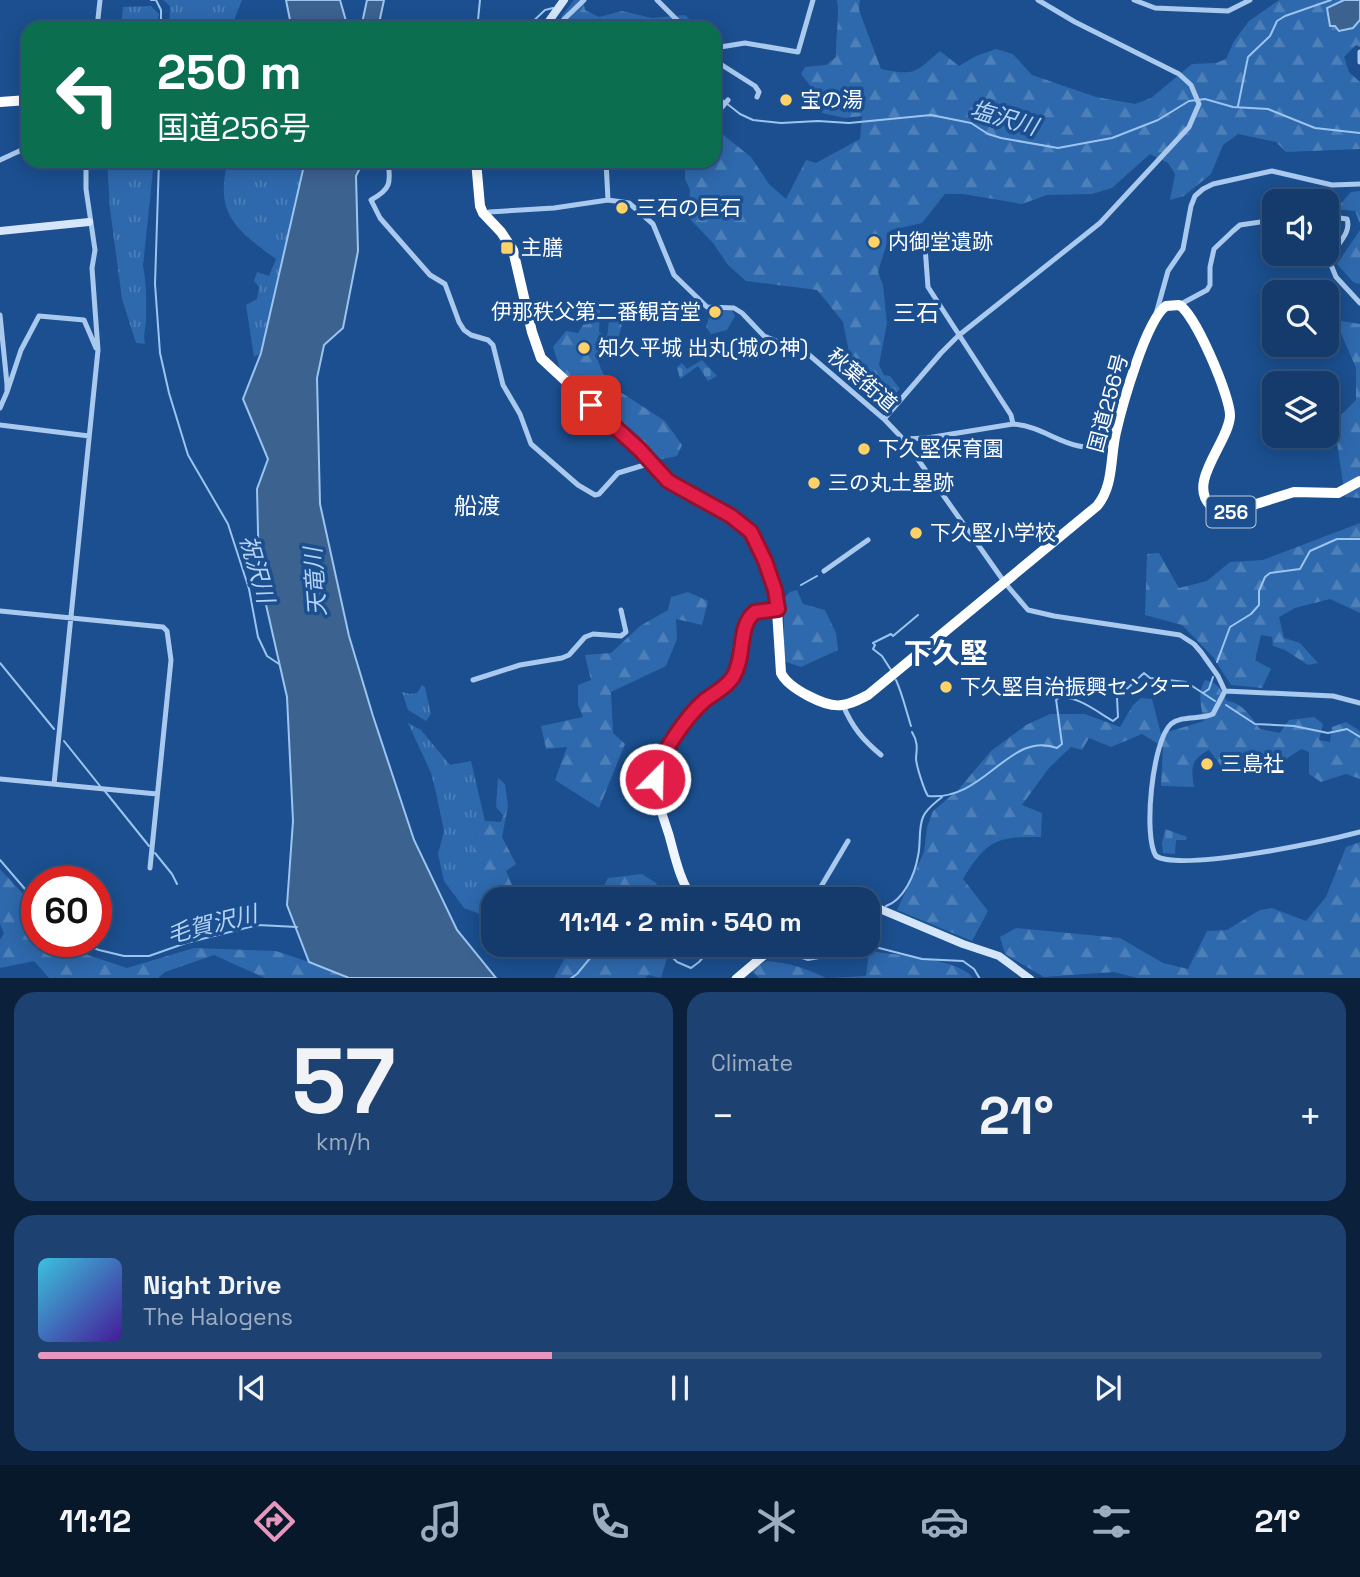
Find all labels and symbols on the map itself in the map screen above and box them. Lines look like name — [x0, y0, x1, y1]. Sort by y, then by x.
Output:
place label: 宝の湯 — [800, 86, 863, 113]
marker: 宝の湯 — [778, 92, 794, 108]
water label: 塩沢川 — [967, 94, 1044, 143]
place label: 三石の巨石 — [636, 194, 741, 221]
marker: 三石の巨石 — [614, 200, 630, 216]
place label: 内御堂遺跡 — [888, 228, 993, 255]
place label: 主膳 — [521, 234, 563, 261]
marker: 内御堂遺跡 — [866, 234, 882, 250]
marker: 主膳 — [499, 240, 515, 256]
place label: 伊那秩父第二番観音堂 — [491, 298, 701, 325]
district label: 三石 — [893, 298, 939, 328]
marker: 伊那秩父第二番観音堂 — [707, 304, 723, 320]
place label: 知久平城 出丸(城の神) — [598, 334, 808, 361]
marker: 知久平城 出丸(城の神) — [576, 340, 592, 356]
street label: 秋葉街道 — [822, 342, 903, 417]
street label: 国道256号 — [1081, 351, 1134, 455]
pin — [561, 375, 621, 435]
place label: 下久堅保育園 — [878, 435, 1004, 462]
marker: 下久堅保育園 — [856, 441, 872, 457]
place label: 三の丸土塁跡 — [828, 469, 954, 496]
marker: 三の丸土塁跡 — [806, 475, 822, 491]
district label: 船渡 — [454, 491, 500, 521]
road number: 256 — [1206, 496, 1256, 527]
place label: 下久堅小学校 — [930, 519, 1056, 546]
marker: 下久堅小学校 — [908, 525, 924, 541]
water label: 祝沢川 — [233, 532, 282, 609]
water label: 天竜川 — [297, 544, 332, 617]
district label: 下久堅 — [904, 635, 988, 671]
place label: 下久堅自治振興センター — [960, 673, 1191, 700]
marker: 下久堅自治振興センター — [938, 679, 954, 695]
position arrow — [618, 742, 692, 816]
place label: 三島社 — [1221, 750, 1284, 777]
marker: 三島社 — [1199, 756, 1215, 772]
speed limit sign: 60 — [21, 866, 112, 957]
water label: 毛賀沢川 — [164, 898, 263, 950]

